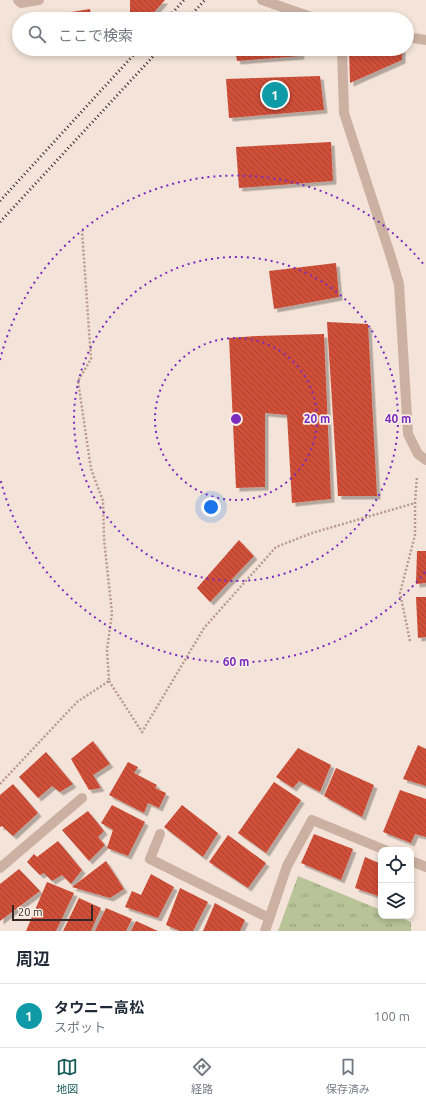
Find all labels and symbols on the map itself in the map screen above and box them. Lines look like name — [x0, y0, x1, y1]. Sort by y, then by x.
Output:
pin: 1 — [262, 80, 288, 110]
centre of rings — [229, 412, 243, 426]
text: 20 m — [304, 412, 330, 425]
text: 40 m — [385, 412, 411, 425]
your location — [201, 497, 221, 517]
text: 60 m — [223, 655, 249, 668]
scale bar — [12, 903, 93, 922]

